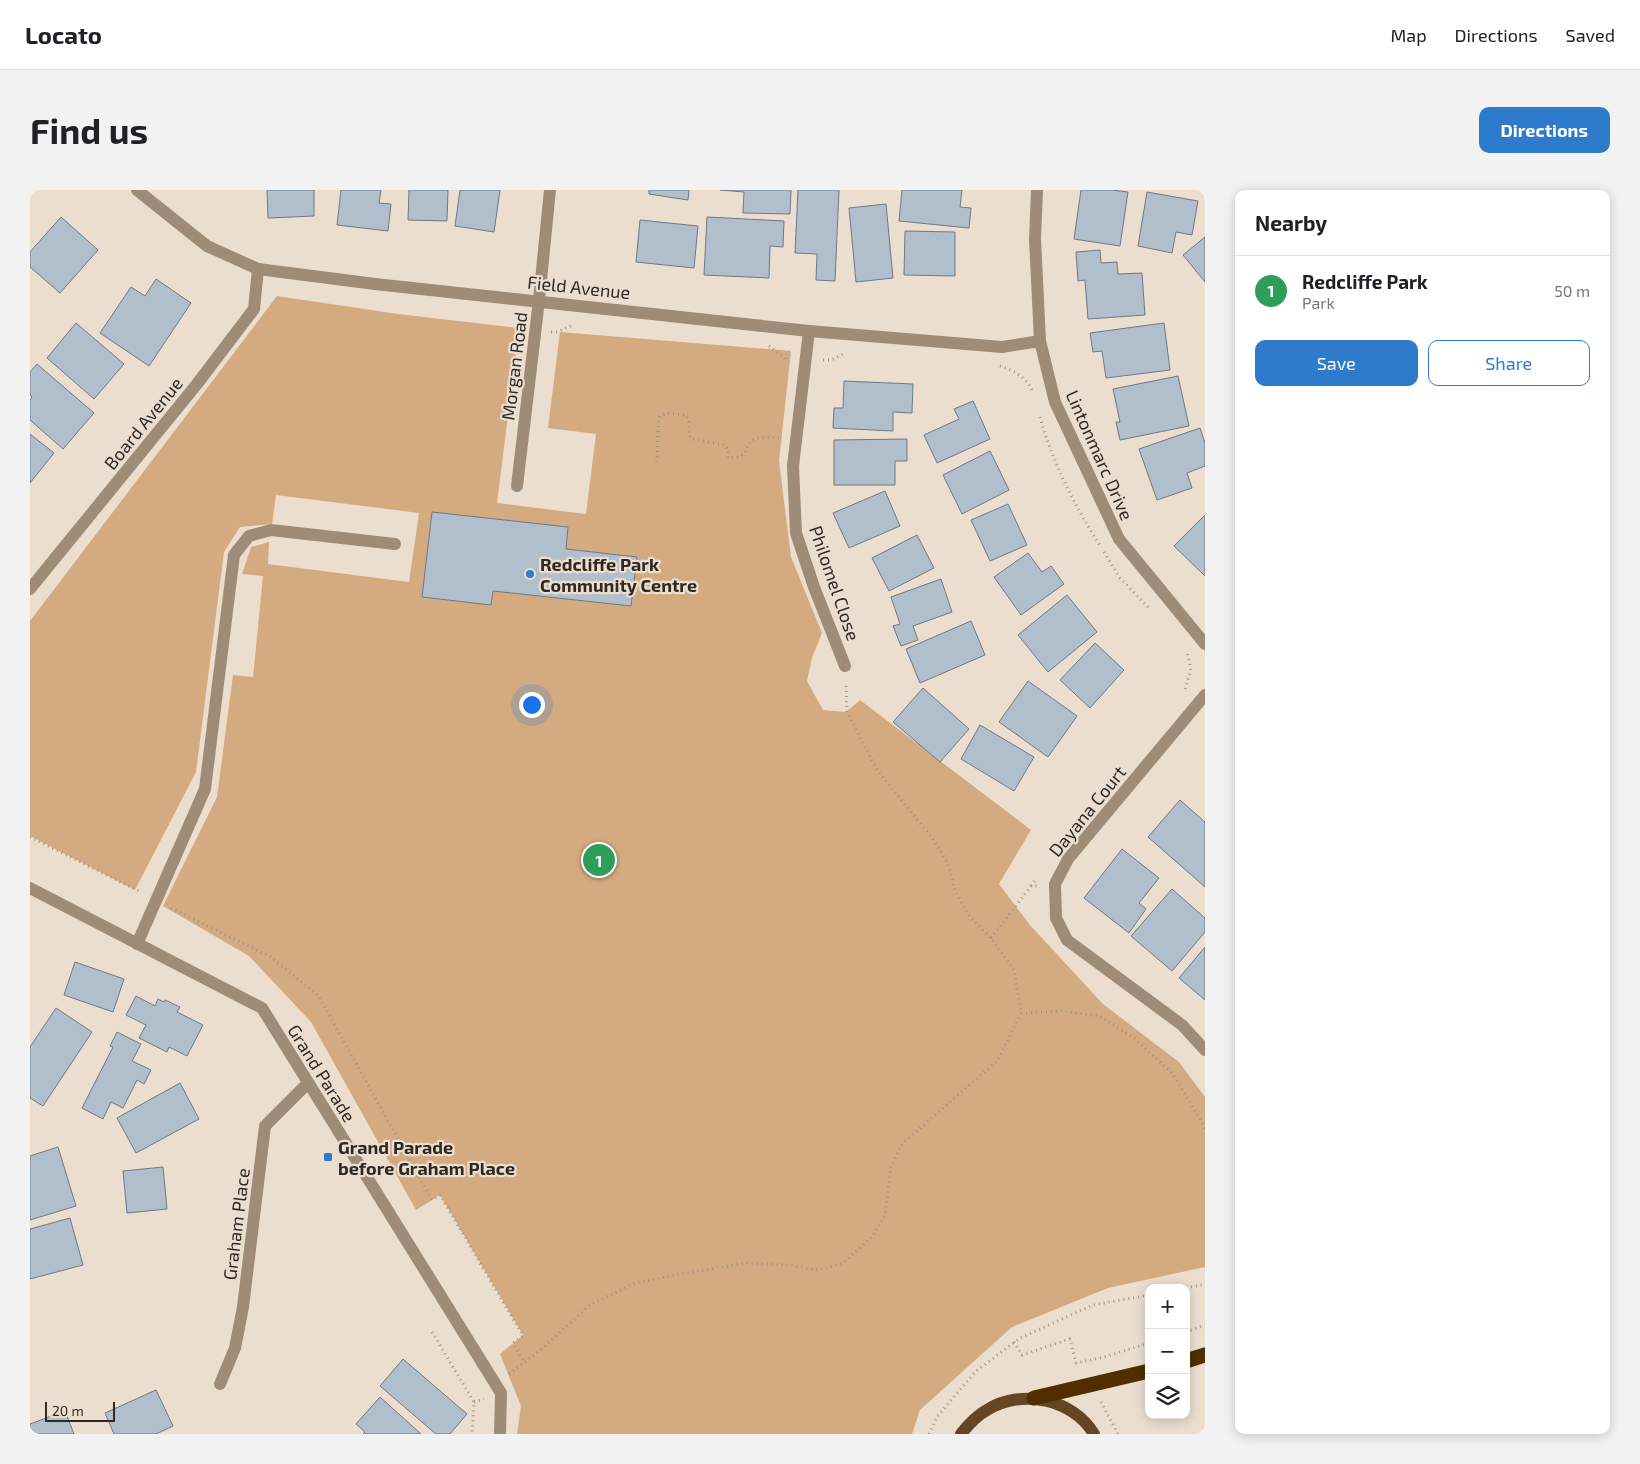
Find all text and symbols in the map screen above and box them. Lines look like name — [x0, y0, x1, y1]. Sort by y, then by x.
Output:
text: Locato — [25, 20, 102, 49]
text: Map — [1390, 24, 1427, 46]
text: Directions — [1455, 24, 1538, 46]
text: Saved — [1566, 24, 1615, 46]
button: Directions — [1479, 107, 1610, 153]
text: Find us — [30, 109, 148, 151]
text: Nearby — [1255, 210, 1327, 235]
text: Redcliffe Park — [1302, 270, 1428, 293]
street label: Field Avenue — [526, 271, 632, 303]
text: 1 — [1268, 281, 1274, 300]
text: 50 m — [1554, 281, 1590, 300]
text: Park — [1302, 293, 1335, 312]
street label: Morgan Road — [496, 311, 532, 421]
button: Save — [1255, 340, 1418, 386]
button: Share — [1428, 340, 1590, 386]
street label: Board Avenue — [99, 372, 187, 474]
street label: Lintonmarc Drive — [1061, 387, 1139, 523]
street label: Philomel Close — [805, 523, 865, 643]
place label: Redcliffe Park Community Centre — [540, 553, 697, 596]
marker: Redcliffe Park Community Centre — [524, 568, 536, 580]
your location — [519, 692, 545, 718]
street label: Dayana Court — [1044, 761, 1130, 861]
pin: 1 — [583, 841, 615, 879]
street label: Grand Parade — [283, 1020, 361, 1126]
place label: Grand Parade before Graham Place — [338, 1136, 515, 1179]
marker: Grand Parade before Graham Place — [322, 1151, 334, 1163]
street label: Graham Place — [218, 1167, 254, 1281]
map controls — [1145, 1284, 1190, 1419]
button: + — [1145, 1284, 1190, 1329]
button: − — [1145, 1329, 1190, 1374]
button: layers — [1145, 1374, 1190, 1419]
scale bar — [45, 1399, 115, 1422]
text: 20 m — [52, 1402, 84, 1419]

